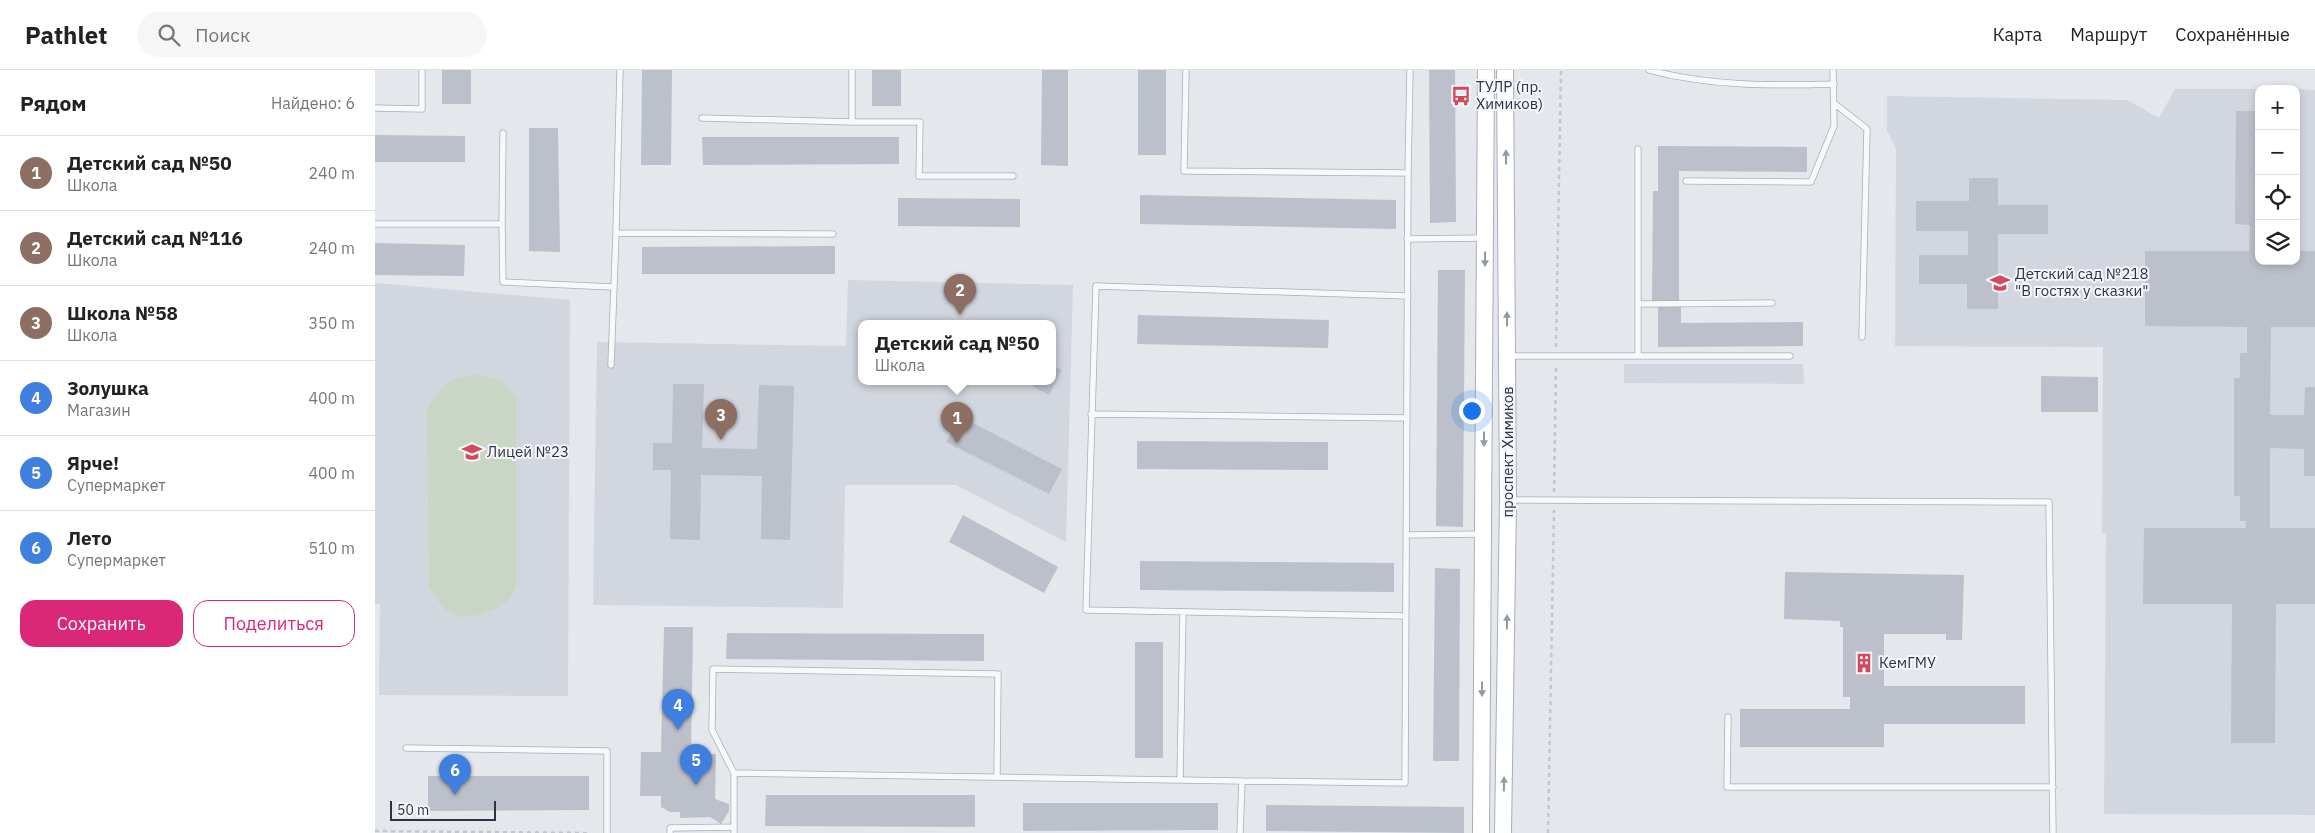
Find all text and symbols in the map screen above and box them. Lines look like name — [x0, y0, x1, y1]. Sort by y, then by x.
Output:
search box — [137, 12, 487, 57]
text: Pathlet — [25, 19, 107, 51]
icon: search — [155, 21, 183, 49]
text: Поиск — [195, 23, 250, 47]
text: Карта — [1993, 23, 2042, 46]
text: Маршрут — [2070, 23, 2147, 46]
text: Сохранённые — [2175, 23, 2290, 46]
place label: ТУЛР (пр. Химиков) — [1476, 77, 1543, 113]
bus stop icon: ТУЛР (пр. Химиков) — [1450, 85, 1472, 107]
map controls — [2255, 85, 2300, 265]
button: + — [2255, 85, 2300, 130]
text: Рядом — [20, 89, 87, 117]
text: Найдено: 6 — [271, 93, 355, 113]
button: − — [2255, 130, 2300, 175]
one-way arrow — [1502, 149, 1510, 165]
text: Детский сад №50 — [67, 151, 232, 175]
text: 1 — [31, 163, 41, 183]
text: 240 m — [308, 163, 355, 183]
text: Школа — [67, 175, 117, 195]
button: locate — [2255, 175, 2300, 220]
button: layers — [2255, 220, 2300, 265]
text: Детский сад №116 — [67, 226, 243, 250]
text: 2 — [31, 238, 41, 258]
text: 240 m — [308, 238, 355, 258]
text: Школа — [67, 250, 117, 270]
one-way arrow — [1481, 251, 1489, 267]
place label: Детский сад №218 "В гостях у сказки" — [2015, 264, 2149, 300]
school or university icon: Детский сад №218 "В гостях у сказки" — [1989, 272, 2011, 294]
pin: 2 — [944, 274, 976, 315]
text: Школа №58 — [67, 301, 178, 325]
one-way arrow — [1503, 311, 1511, 327]
text: 3 — [31, 313, 41, 333]
text: 350 m — [308, 313, 355, 333]
popup — [858, 320, 1056, 385]
text: Школа — [67, 325, 117, 345]
text: Детский сад №50 — [875, 331, 1039, 355]
text: Школа — [875, 355, 925, 375]
text: Золушка — [67, 376, 149, 400]
street label: проспект Химиков — [1498, 387, 1517, 518]
text: 4 — [31, 388, 41, 408]
text: 400 m — [308, 388, 355, 408]
your location — [1459, 398, 1485, 424]
pin: 3 — [705, 399, 737, 440]
text: Магазин — [67, 400, 131, 420]
pin: 1 — [941, 402, 973, 443]
one-way arrow — [1480, 431, 1488, 447]
school or university icon: Лицей №23 — [461, 441, 483, 463]
place label: Лицей №23 — [487, 442, 569, 461]
text: Ярче! — [67, 451, 119, 475]
text: 5 — [31, 463, 41, 483]
text: 400 m — [308, 463, 355, 483]
text: Супермаркет — [67, 475, 166, 495]
text: Лето — [67, 526, 112, 550]
text: 6 — [31, 538, 41, 558]
text: 510 m — [308, 538, 355, 558]
text: Супермаркет — [67, 550, 166, 570]
button: Сохранить — [20, 600, 183, 647]
button: Поделиться — [193, 600, 355, 647]
one-way arrow — [1503, 614, 1511, 630]
building icon: КемГМУ — [1853, 652, 1875, 674]
place label: КемГМУ — [1879, 653, 1936, 672]
one-way arrow — [1478, 681, 1486, 697]
pin: 4 — [662, 689, 694, 730]
pin: 5 — [680, 744, 712, 785]
pin: 6 — [439, 754, 471, 795]
one-way arrow — [1500, 776, 1508, 792]
scale bar — [390, 798, 496, 821]
text: 50 m — [397, 801, 429, 819]

